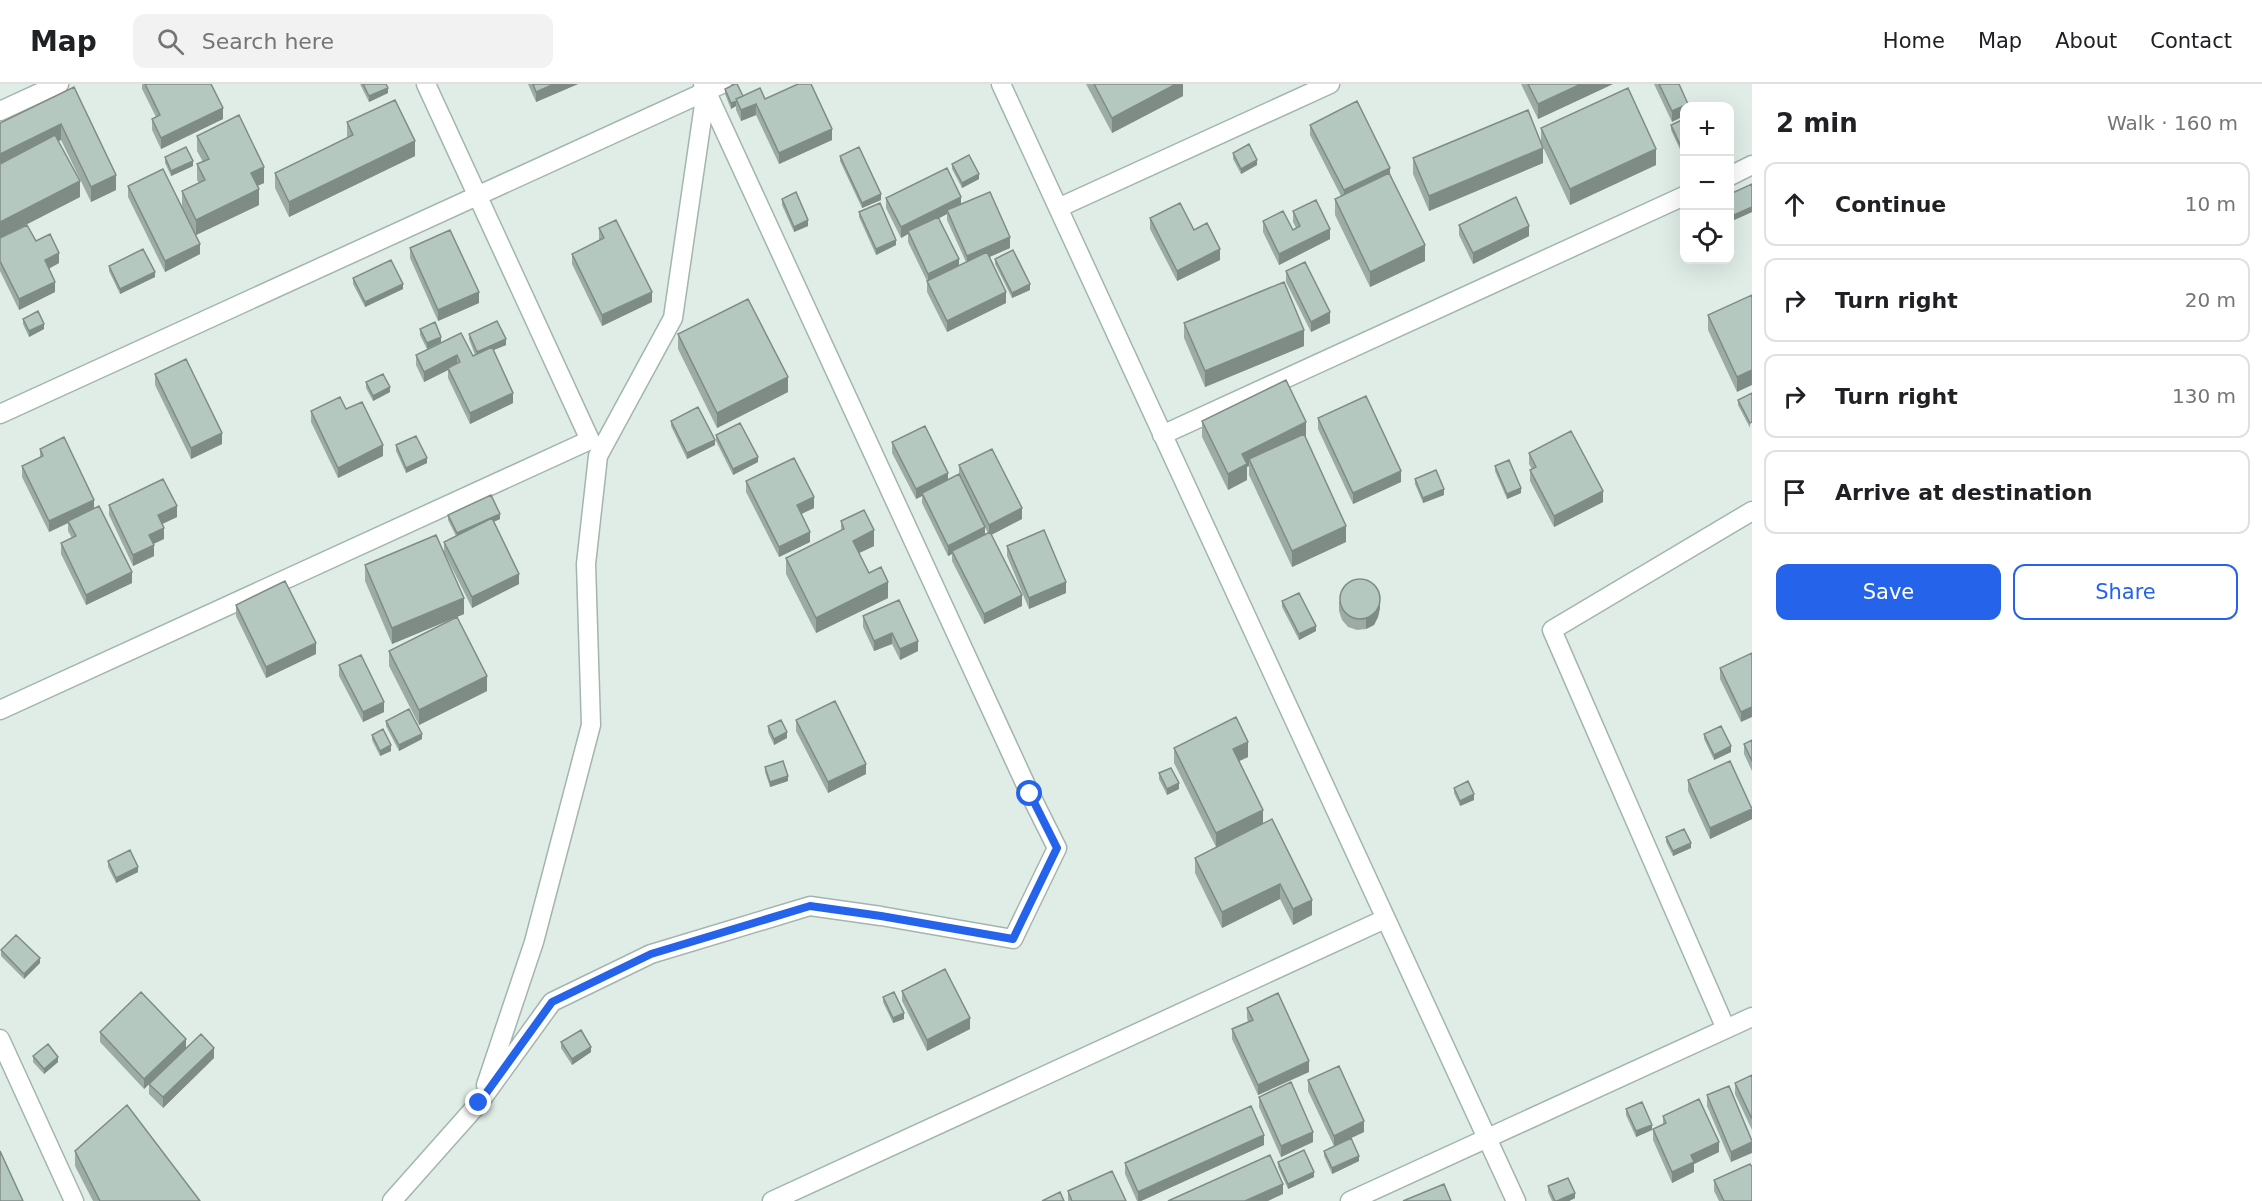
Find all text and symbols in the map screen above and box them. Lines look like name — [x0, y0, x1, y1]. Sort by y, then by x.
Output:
search box — [133, 14, 553, 68]
text: Map — [30, 25, 97, 58]
icon: search — [154, 25, 187, 58]
text: Search here — [202, 29, 334, 54]
text: Home — [1883, 29, 1945, 53]
text: Map — [1978, 29, 2022, 53]
text: About — [2055, 29, 2117, 53]
text: Contact — [2150, 29, 2232, 53]
map controls — [1680, 102, 1734, 264]
button: + — [1680, 102, 1734, 156]
text: 2 min — [1776, 108, 1858, 138]
text: Walk · 160 m — [2107, 111, 2238, 135]
button: − — [1680, 156, 1734, 210]
icon: ahead — [1778, 188, 1811, 221]
text: Continue — [1835, 192, 1946, 217]
text: 10 m — [2185, 192, 2236, 216]
button: locate — [1680, 210, 1734, 264]
icon: right — [1778, 284, 1811, 317]
text: Turn right — [1835, 288, 1958, 313]
text: 20 m — [2185, 288, 2236, 312]
icon: right — [1778, 380, 1811, 413]
text: Turn right — [1835, 384, 1958, 409]
text: 130 m — [2172, 384, 2236, 408]
icon: arrive — [1778, 476, 1811, 509]
text: Arrive at destination — [1835, 480, 2092, 505]
button: Save — [1776, 564, 2001, 620]
button: Share — [2013, 564, 2238, 620]
route start — [1016, 780, 1042, 806]
route end — [465, 1089, 491, 1115]

